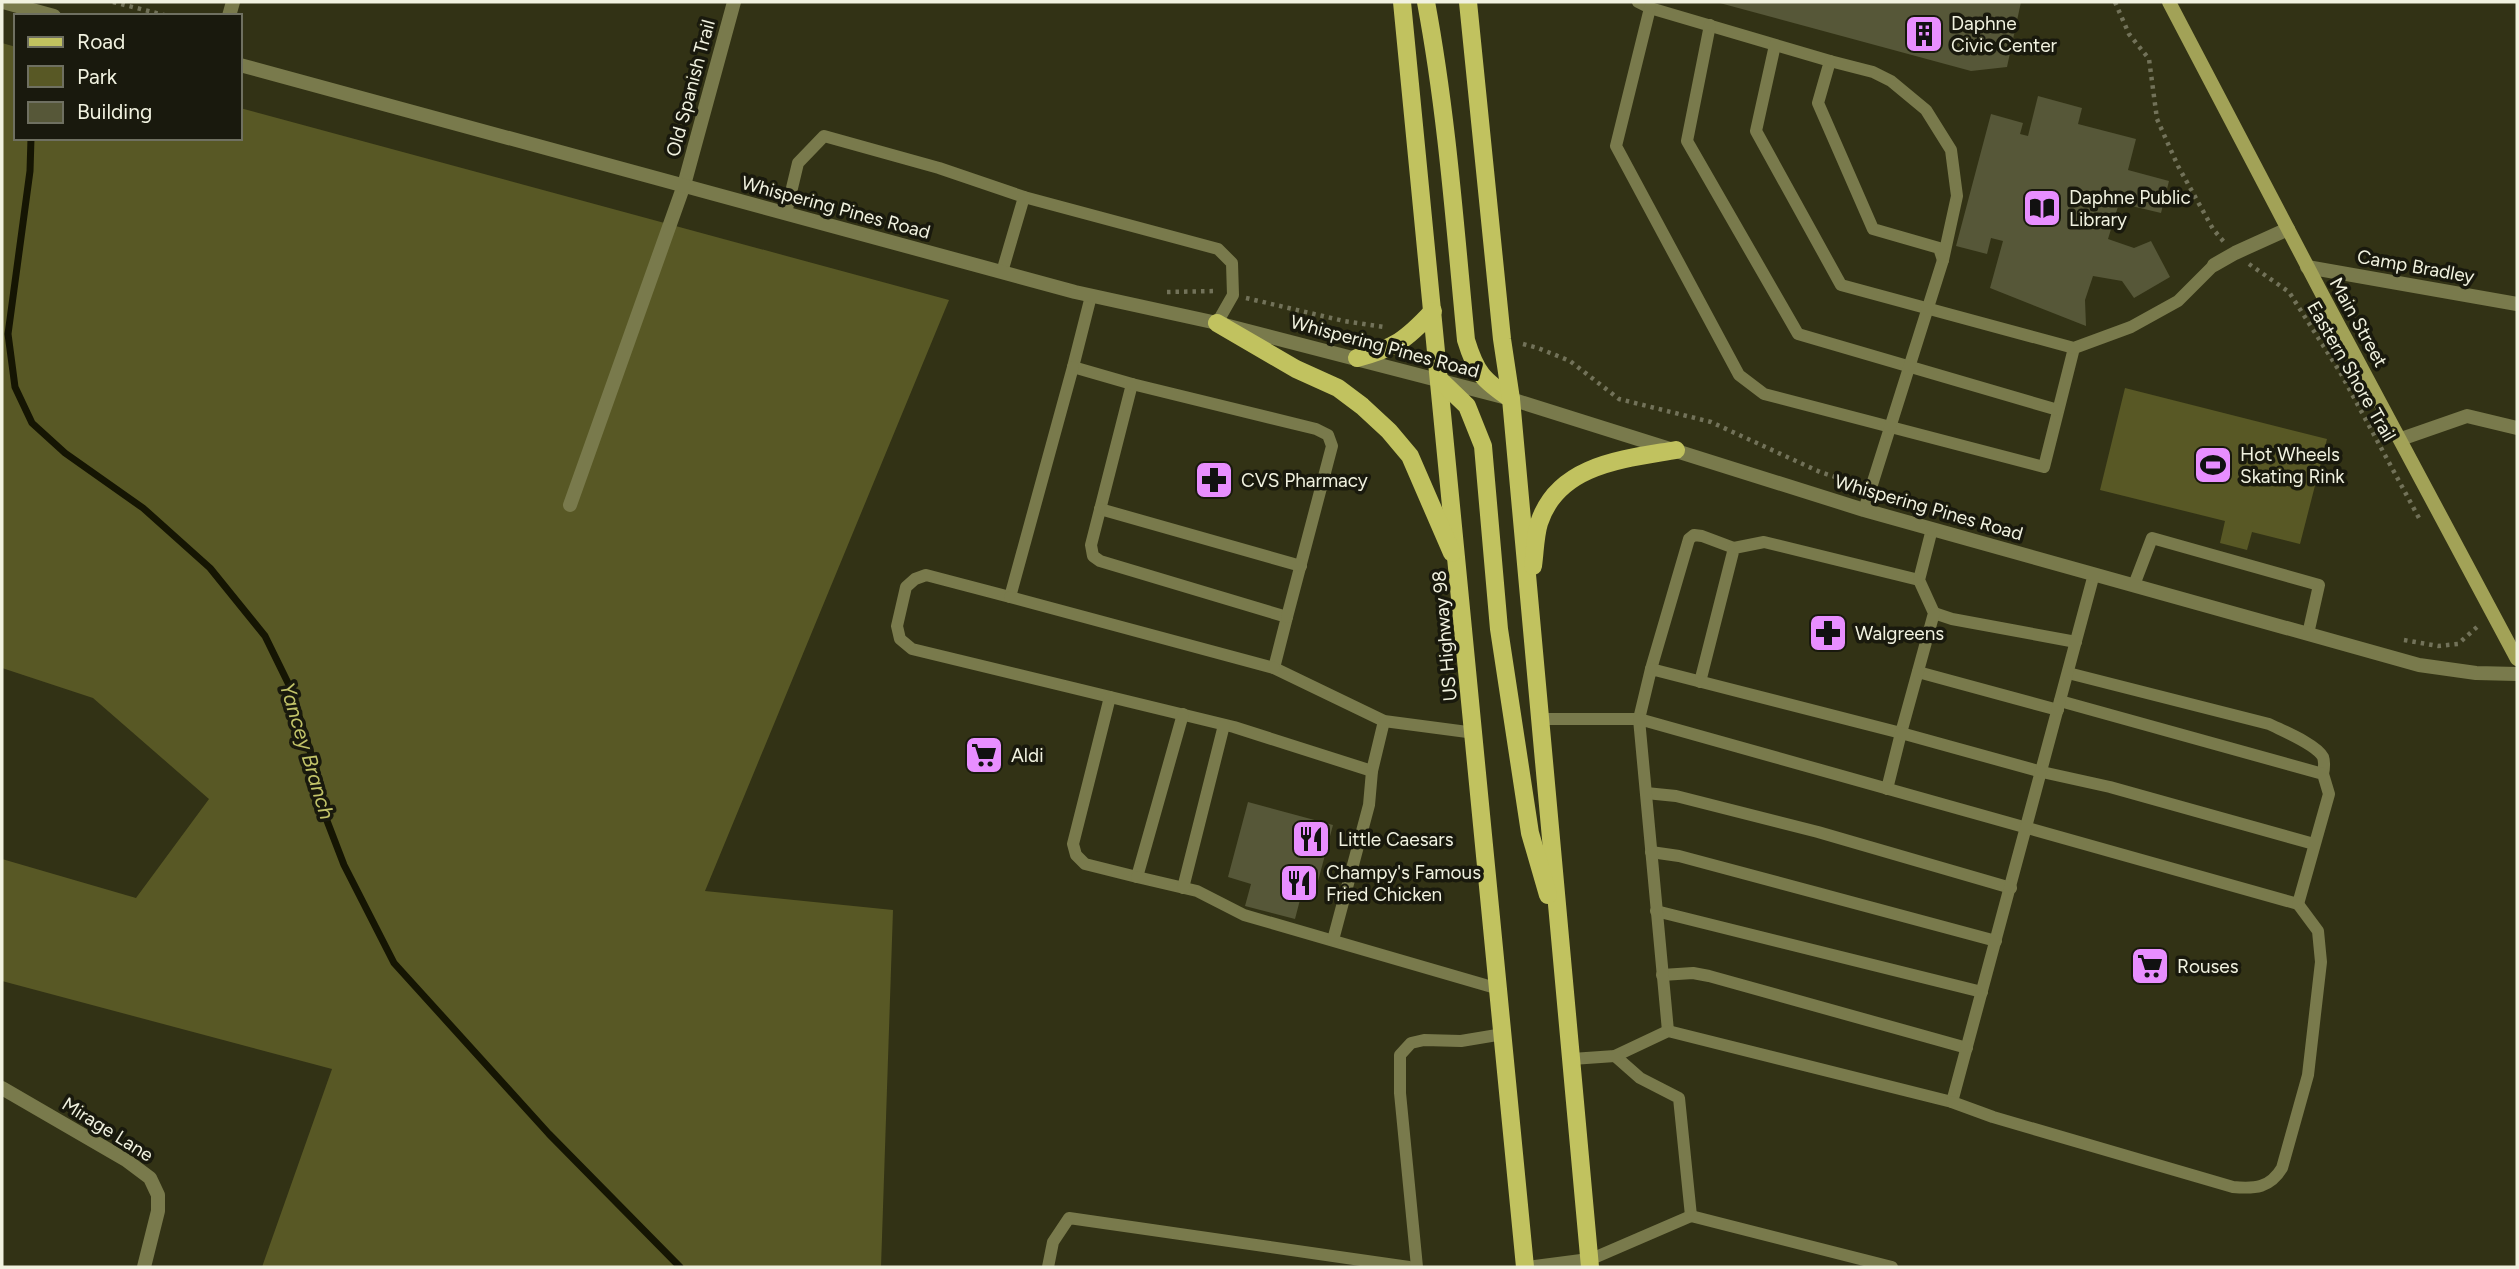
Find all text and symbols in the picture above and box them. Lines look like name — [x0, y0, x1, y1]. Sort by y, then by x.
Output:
place label: Daphne Civic Center — [1951, 12, 2058, 57]
building icon: Daphne Civic Center — [1903, 13, 1945, 55]
legend — [14, 14, 242, 140]
street label: Old Spanish Trail — [661, 17, 720, 159]
text: Road — [77, 29, 125, 54]
text: Park — [77, 64, 118, 89]
text: Building — [77, 99, 152, 124]
street label: Whispering Pines Road — [739, 171, 933, 244]
place label: Daphne Public Library — [2069, 186, 2191, 231]
library icon: Daphne Public Library — [2021, 187, 2063, 229]
street label: Camp Bradley — [2355, 245, 2476, 288]
street label: Main Street — [2325, 274, 2393, 371]
street label: Eastern Shore Trail — [2302, 297, 2401, 445]
street label: Whispering Pines Road — [1288, 310, 1482, 383]
place label: Hot Wheels Skating Rink — [2240, 443, 2345, 488]
sports icon: Hot Wheels Skating Rink — [2192, 444, 2234, 486]
pharmacy icon: CVS Pharmacy — [1193, 459, 1235, 501]
place label: CVS Pharmacy — [1241, 469, 1368, 492]
street label: Whispering Pines Road — [1832, 470, 2026, 545]
street label: US Highway 98 — [1427, 569, 1462, 702]
pharmacy icon: Walgreens — [1807, 612, 1849, 654]
place label: Walgreens — [1855, 622, 1944, 645]
water label: Yancey Branch — [275, 679, 340, 823]
supermarket icon: Aldi — [963, 734, 1005, 776]
place label: Aldi — [1011, 744, 1044, 767]
restaurant icon: Little Caesars — [1290, 818, 1332, 860]
place label: Little Caesars — [1338, 828, 1454, 851]
place label: Champy's Famous Fried Chicken — [1326, 861, 1481, 906]
restaurant icon: Champy's Famous Fried Chicken — [1278, 862, 1320, 904]
supermarket icon: Rouses — [2129, 945, 2171, 987]
place label: Rouses — [2177, 955, 2239, 978]
street label: Mirage Lane — [58, 1092, 158, 1167]

